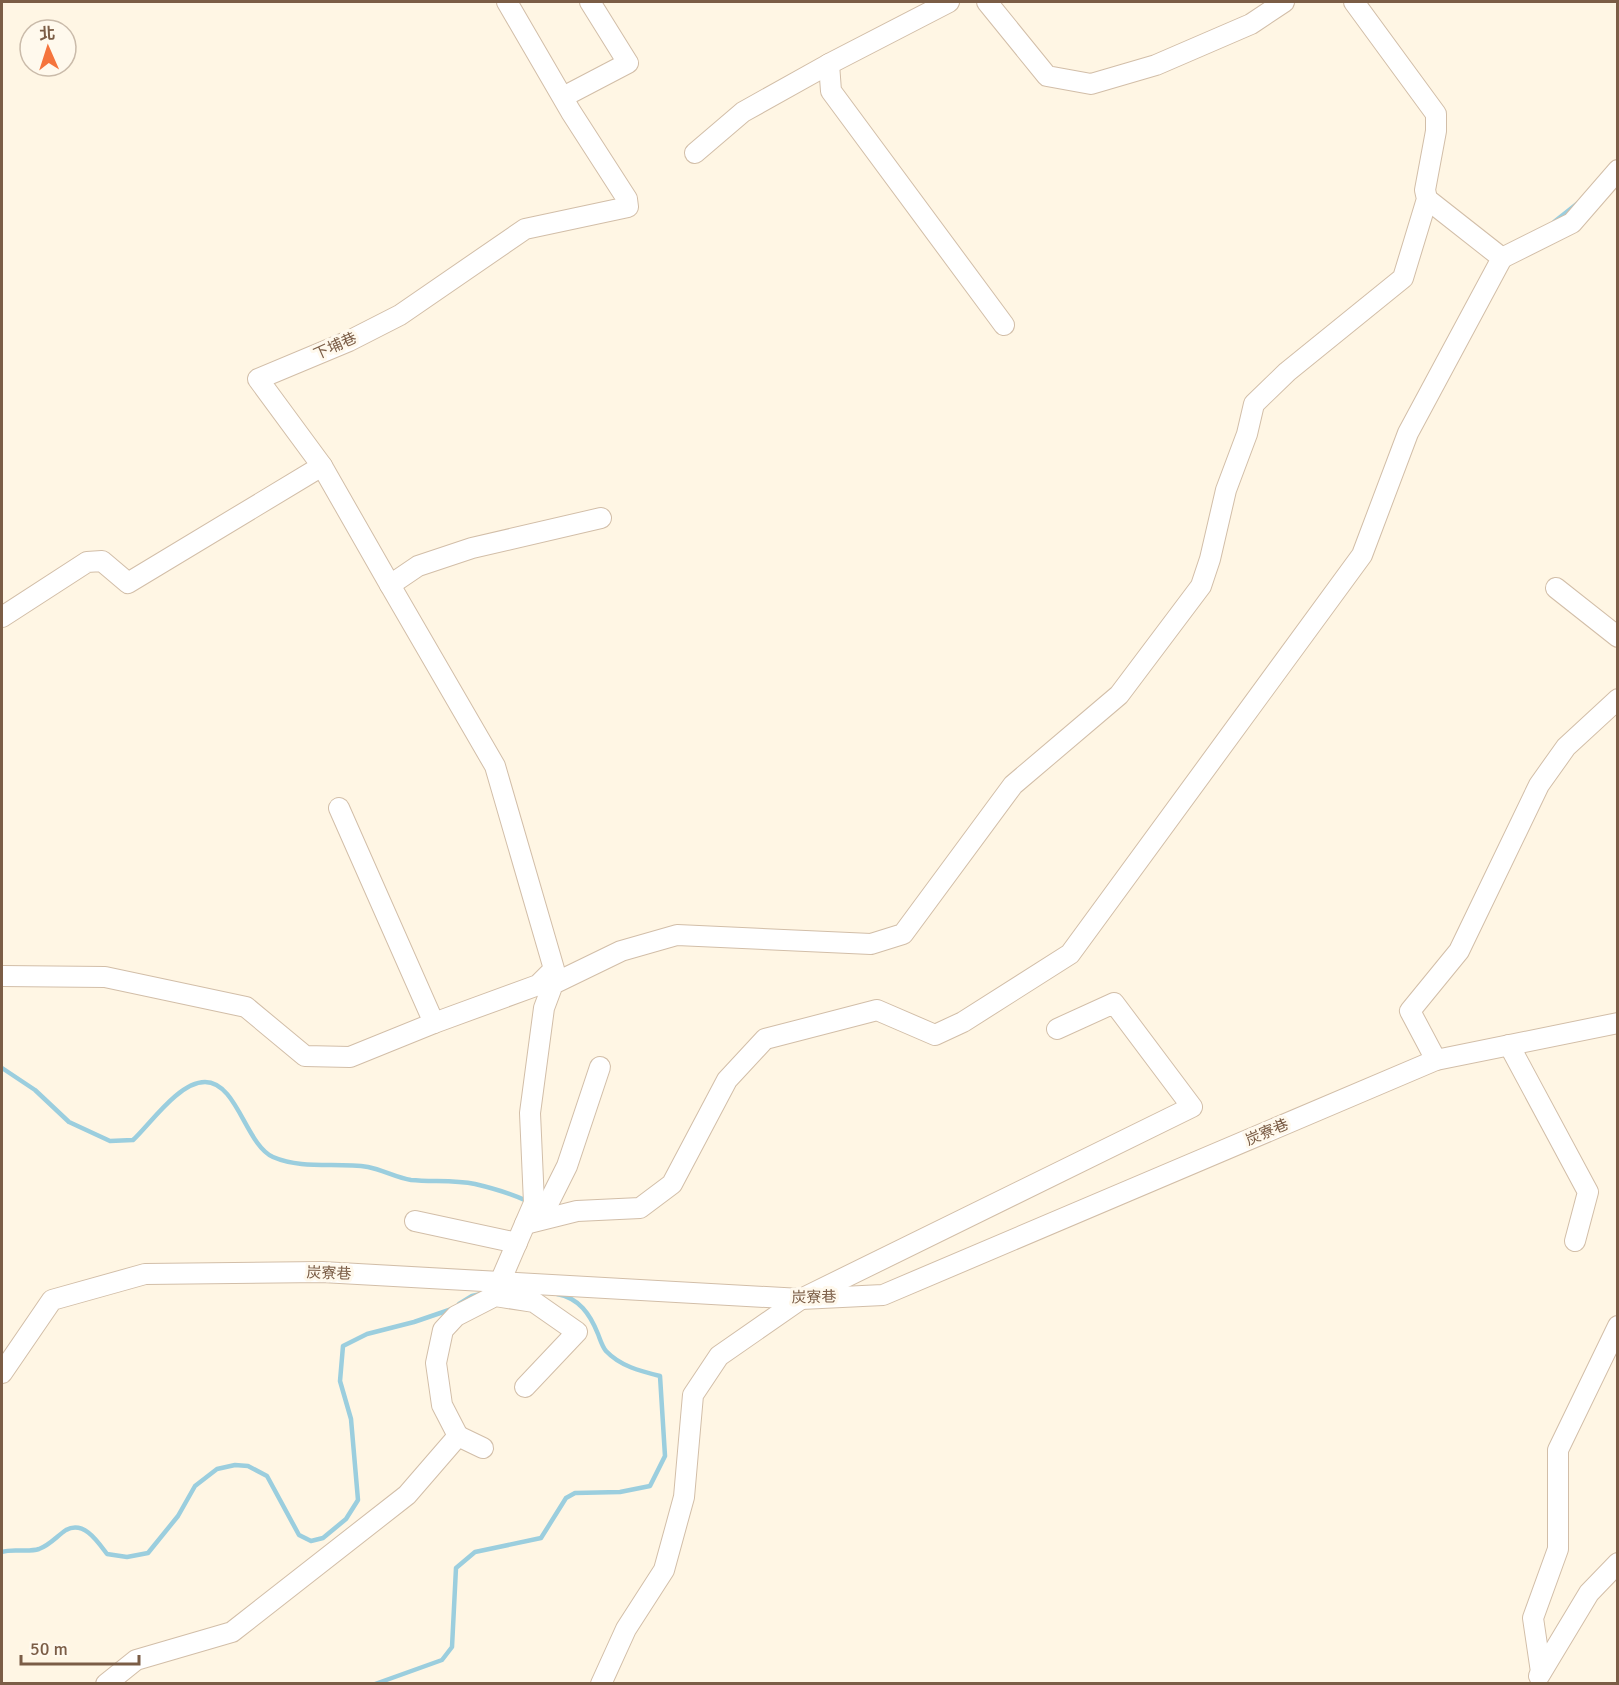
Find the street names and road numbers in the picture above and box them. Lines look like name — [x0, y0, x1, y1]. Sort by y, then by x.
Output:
street label: 下埔巷 — [311, 329, 359, 363]
street label: 炭寮巷 — [1243, 1115, 1291, 1149]
street label: 炭寮巷 — [306, 1263, 352, 1283]
street label: 炭寮巷 — [791, 1288, 837, 1306]

